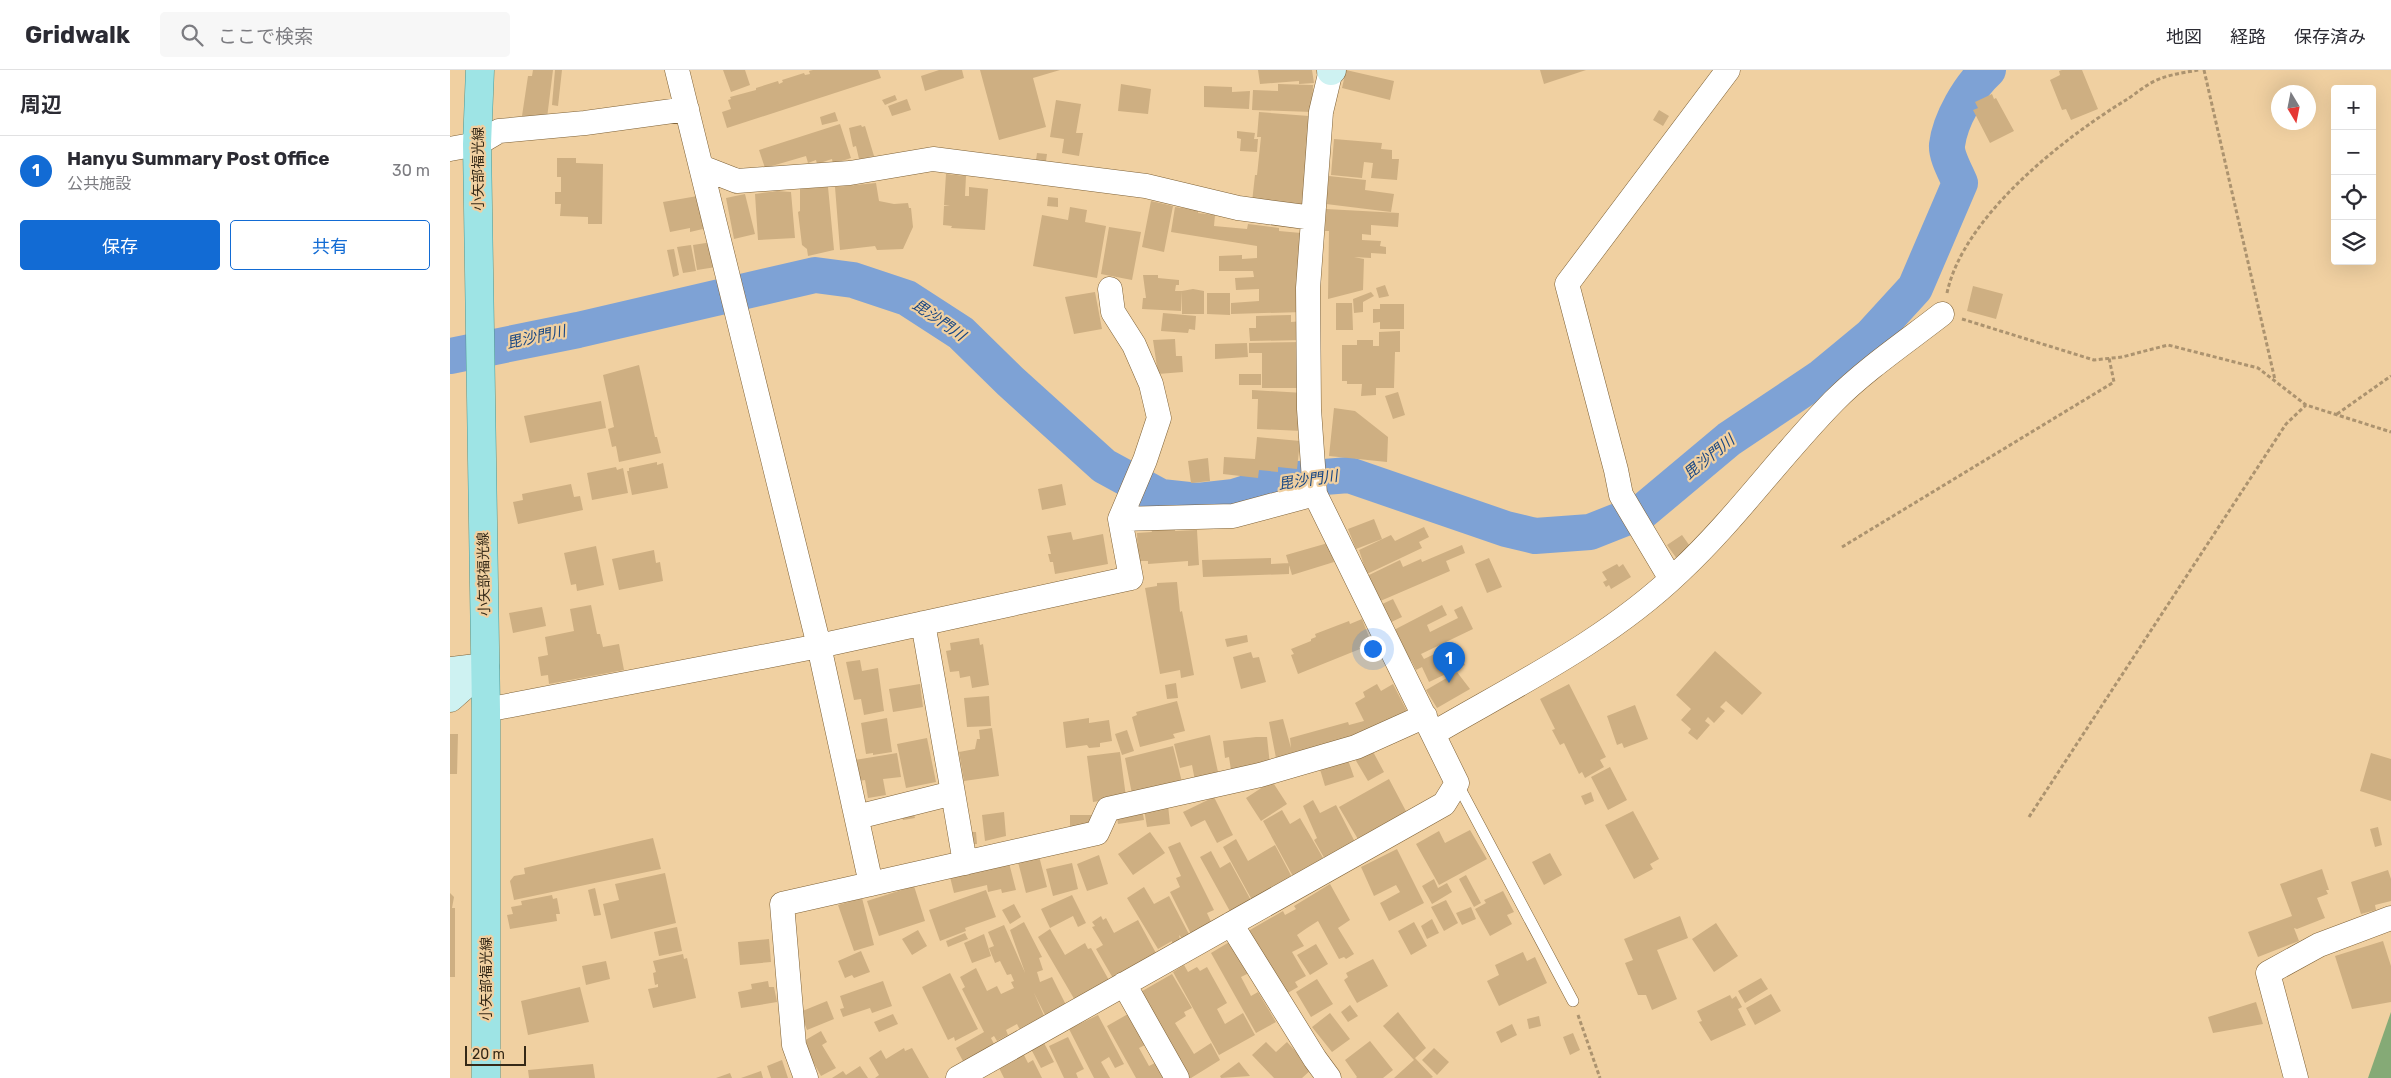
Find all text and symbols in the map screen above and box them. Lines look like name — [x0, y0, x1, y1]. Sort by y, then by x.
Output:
search box — [160, 12, 510, 57]
text: Gridwalk — [25, 21, 130, 49]
icon: search — [178, 21, 206, 49]
text: ここで検索 — [218, 25, 313, 48]
text: 地図 — [2166, 26, 2202, 48]
text: 経路 — [2230, 26, 2266, 48]
text: 保存済み — [2294, 26, 2366, 48]
north arrow — [2271, 85, 2316, 130]
map controls — [2331, 85, 2376, 265]
button: + — [2331, 85, 2376, 130]
text: 周辺 — [20, 92, 62, 117]
street label: 小矢部福光線 — [470, 127, 487, 211]
button: − — [2331, 130, 2376, 175]
text: Hanyu Summary Post Office — [67, 147, 330, 170]
text: 1 — [32, 161, 40, 180]
text: 30 m — [392, 161, 430, 180]
text: 公共施設 — [67, 174, 131, 193]
button: locate — [2331, 175, 2376, 220]
button: 保存 — [20, 220, 220, 270]
button: 共有 — [230, 220, 430, 270]
button: layers — [2331, 220, 2376, 265]
water label: 毘沙門川 — [909, 295, 970, 346]
water label: 毘沙門川 — [505, 322, 569, 352]
water label: 毘沙門川 — [1680, 430, 1740, 483]
water label: 毘沙門川 — [1277, 467, 1341, 493]
street label: 小矢部福光線 — [475, 532, 493, 616]
your location — [1360, 636, 1386, 662]
pin: 1 — [1433, 642, 1465, 683]
street label: 小矢部福光線 — [478, 937, 495, 1021]
scale bar — [465, 1043, 526, 1066]
text: 20 m — [472, 1046, 505, 1063]

